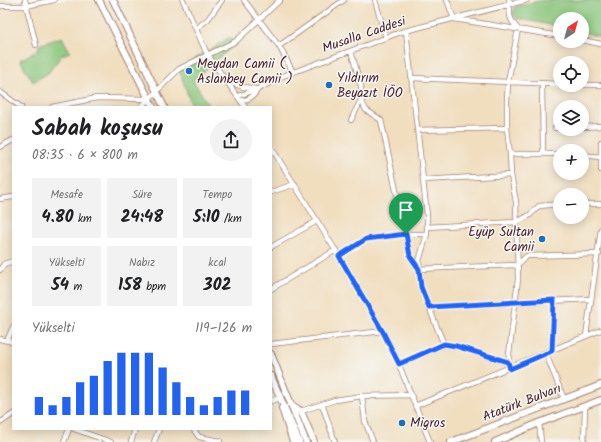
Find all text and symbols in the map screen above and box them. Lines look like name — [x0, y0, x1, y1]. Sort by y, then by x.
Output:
street label: Musalla Caddesi — [319, 11, 409, 59]
north arrow — [553, 12, 589, 48]
map controls — [553, 12, 589, 224]
place label: Meydan Camii ( Aslanbey Camii ) — [197, 54, 293, 90]
button: locate — [553, 56, 589, 92]
marker: Meydan Camii ( Aslanbey Camii ) — [184, 66, 194, 76]
place label: Yıldırım Beyazıt İÖO — [337, 68, 403, 104]
marker: Yıldırım Beyazıt İÖO — [324, 80, 334, 90]
button: layers — [553, 100, 589, 136]
text: Sabah koşusu — [32, 112, 163, 147]
button: share — [210, 119, 252, 161]
button: + — [553, 144, 589, 180]
text: 08:35 · 6 × 800 m — [32, 145, 138, 166]
text: Mesafe — [50, 186, 83, 204]
text: Süre — [132, 186, 152, 204]
text: Tempo — [202, 186, 232, 204]
button: − — [553, 188, 589, 224]
pin — [389, 193, 423, 234]
icon: arrive — [395, 199, 417, 221]
text: 4.80 — [41, 204, 74, 231]
text: 24:48 — [121, 204, 163, 231]
text: 5:10 — [193, 204, 220, 231]
text: km — [74, 210, 92, 228]
text: /km — [220, 210, 242, 228]
place label: Eyüp Sultan Camii — [468, 222, 535, 258]
marker: Eyüp Sultan Camii — [537, 234, 547, 244]
text: Yükselti — [49, 254, 85, 272]
text: Nabız — [129, 254, 155, 272]
text: kcal — [208, 254, 226, 272]
text: 54 — [51, 272, 69, 299]
text: 158 — [118, 272, 142, 299]
text: 302 — [203, 272, 231, 299]
text: m — [69, 278, 82, 296]
text: bpm — [142, 278, 166, 296]
text: Yükselti — [32, 318, 75, 339]
text: 119–126 m — [195, 318, 252, 339]
street label: Atatürk Bulvarı — [480, 378, 564, 428]
place label: Migros — [410, 413, 446, 434]
marker: Migros — [397, 418, 407, 428]

